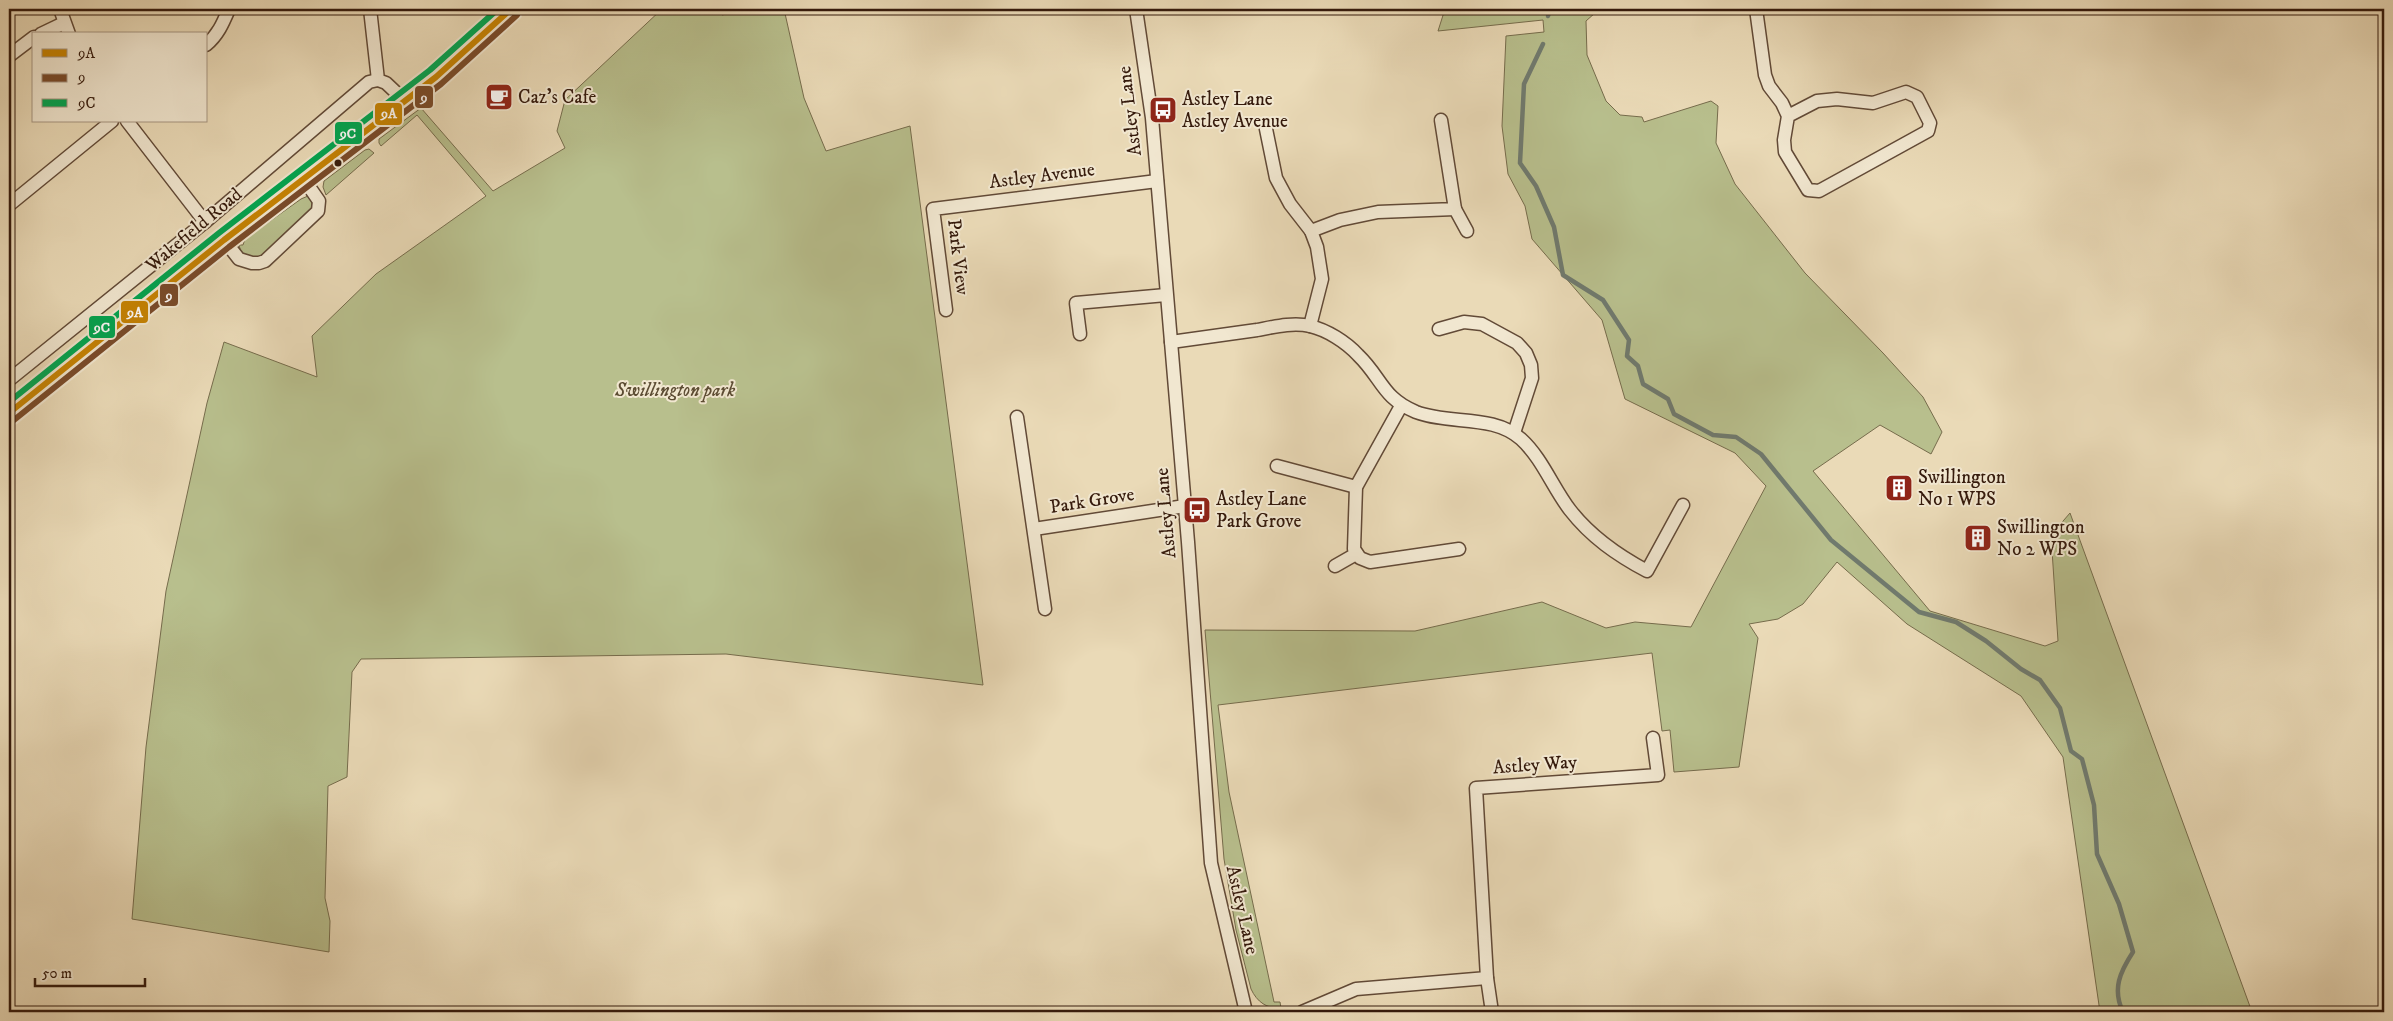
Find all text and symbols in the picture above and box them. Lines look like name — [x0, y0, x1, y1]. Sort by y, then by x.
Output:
legend — [32, 32, 208, 122]
text: 9A — [77, 44, 95, 63]
street label: Astley Lane — [1113, 64, 1147, 157]
text: 9 — [77, 68, 86, 87]
cafe icon: Caz's Cafe — [484, 82, 514, 112]
line badge: 9 — [414, 85, 434, 109]
place label: Caz's Cafe — [518, 86, 597, 109]
place label: Astley Lane Astley Avenue — [1182, 88, 1288, 133]
text: 9 — [420, 89, 428, 107]
text: 9C — [77, 94, 95, 113]
bus stop icon: Astley Lane Astley Avenue — [1148, 95, 1178, 125]
line badge: 9A — [374, 102, 403, 126]
text: 9A — [380, 105, 398, 123]
line badge: 9C — [334, 121, 363, 145]
text: 9C — [339, 125, 356, 143]
unlabelled marker — [333, 158, 343, 168]
street label: Astley Avenue — [988, 158, 1096, 194]
street label: Wakefield Road — [140, 183, 247, 278]
street label: Park View — [942, 218, 974, 296]
line badge: 9 — [159, 283, 179, 307]
text: 9 — [165, 287, 173, 305]
line badge: 9A — [120, 300, 149, 324]
text: 9A — [126, 304, 144, 322]
line badge: 9C — [88, 315, 116, 339]
text: 9C — [93, 319, 110, 337]
park label: Swillington park — [614, 379, 735, 403]
place label: Swillington No 1 WPS — [1918, 466, 2006, 511]
street label: Astley Lane — [1151, 467, 1181, 559]
building icon: Swillington No 1 WPS — [1884, 473, 1914, 503]
street label: Park Grove — [1048, 483, 1136, 519]
place label: Astley Lane Park Grove — [1216, 488, 1307, 533]
bus stop icon: Astley Lane Park Grove — [1182, 495, 1212, 525]
place label: Swillington No 2 WPS — [1997, 516, 2085, 561]
building icon: Swillington No 2 WPS — [1963, 523, 1993, 553]
street label: Astley Way — [1492, 751, 1579, 779]
street label: Astley Lane — [1221, 863, 1263, 957]
scale bar — [35, 956, 145, 988]
text: 50 m — [42, 964, 72, 983]

